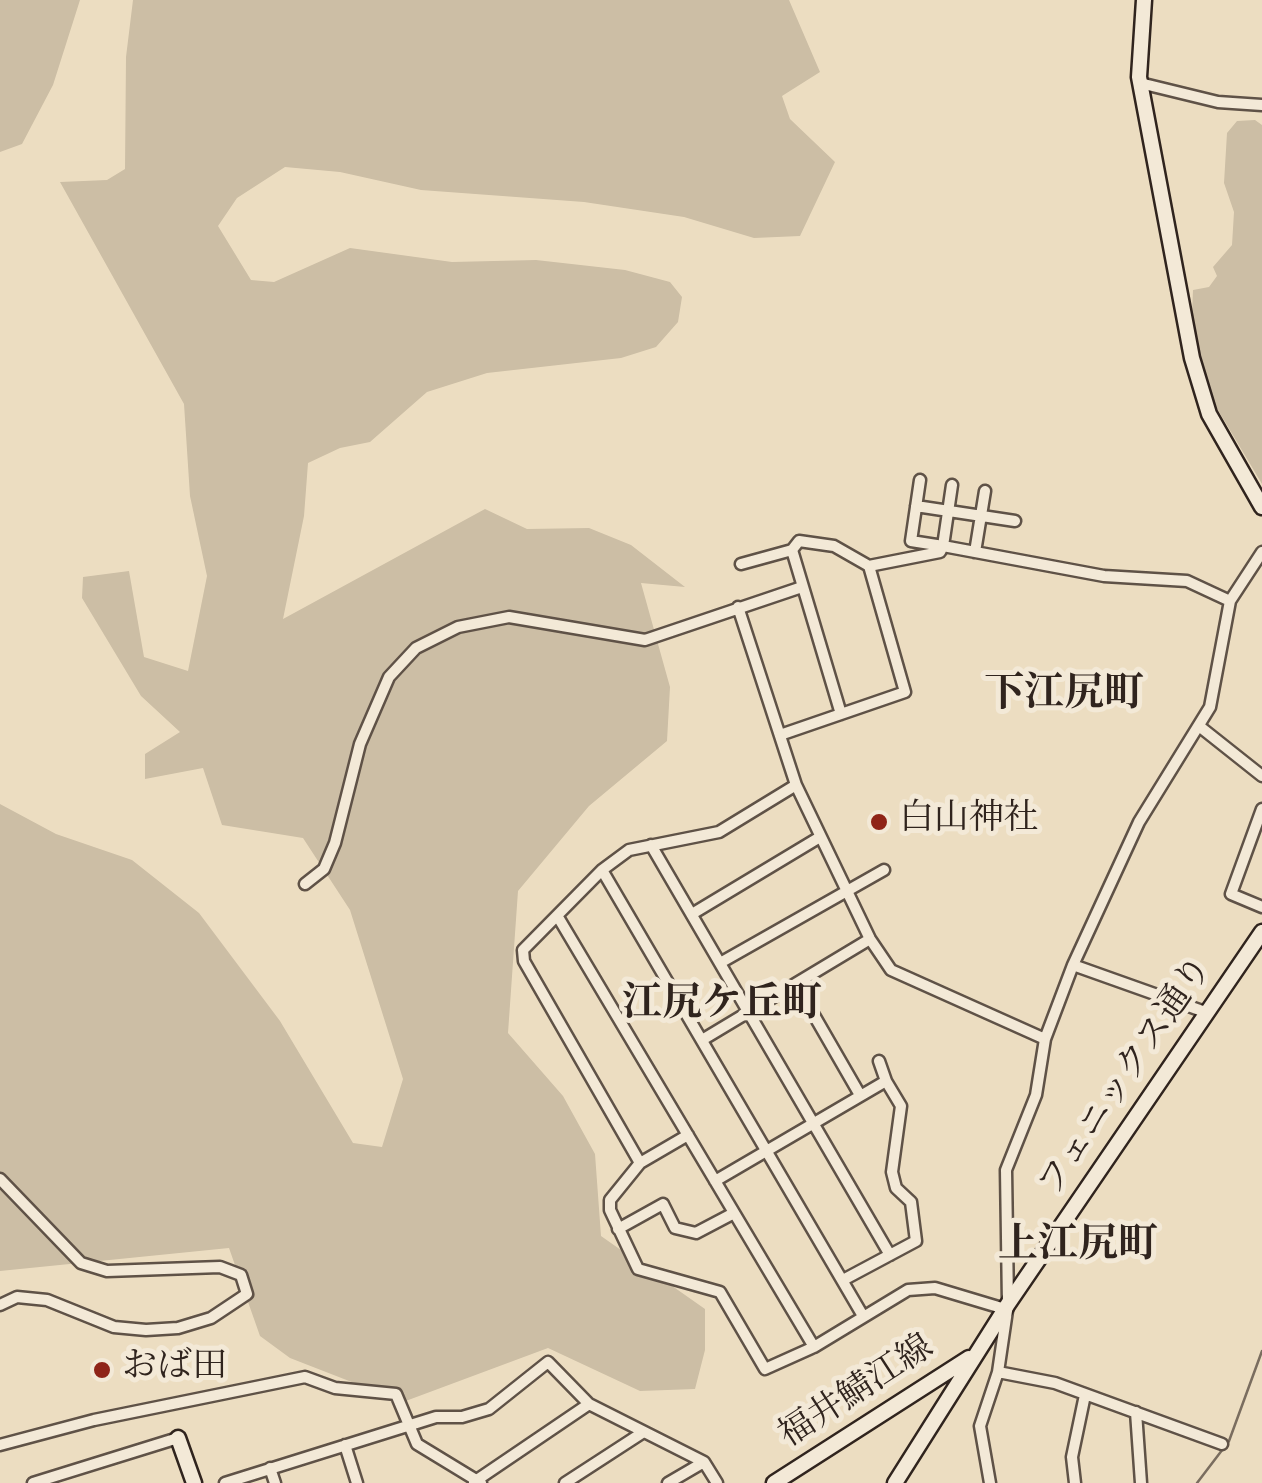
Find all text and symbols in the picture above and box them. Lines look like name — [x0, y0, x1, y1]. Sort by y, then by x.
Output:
district label: 下江尻町 — [984, 674, 1144, 722]
place label: 白山神社 — [899, 801, 1039, 843]
marker: 白山神社 — [868, 811, 890, 833]
street label: フェニックス通り — [1032, 950, 1224, 1206]
district label: 江尻ケ丘町 — [622, 984, 822, 1032]
district label: 上江尻町 — [998, 1225, 1158, 1273]
street label: 福井鯖江線 — [773, 1329, 943, 1459]
place label: おば田 — [122, 1349, 227, 1391]
marker: おば田 — [91, 1359, 113, 1381]

